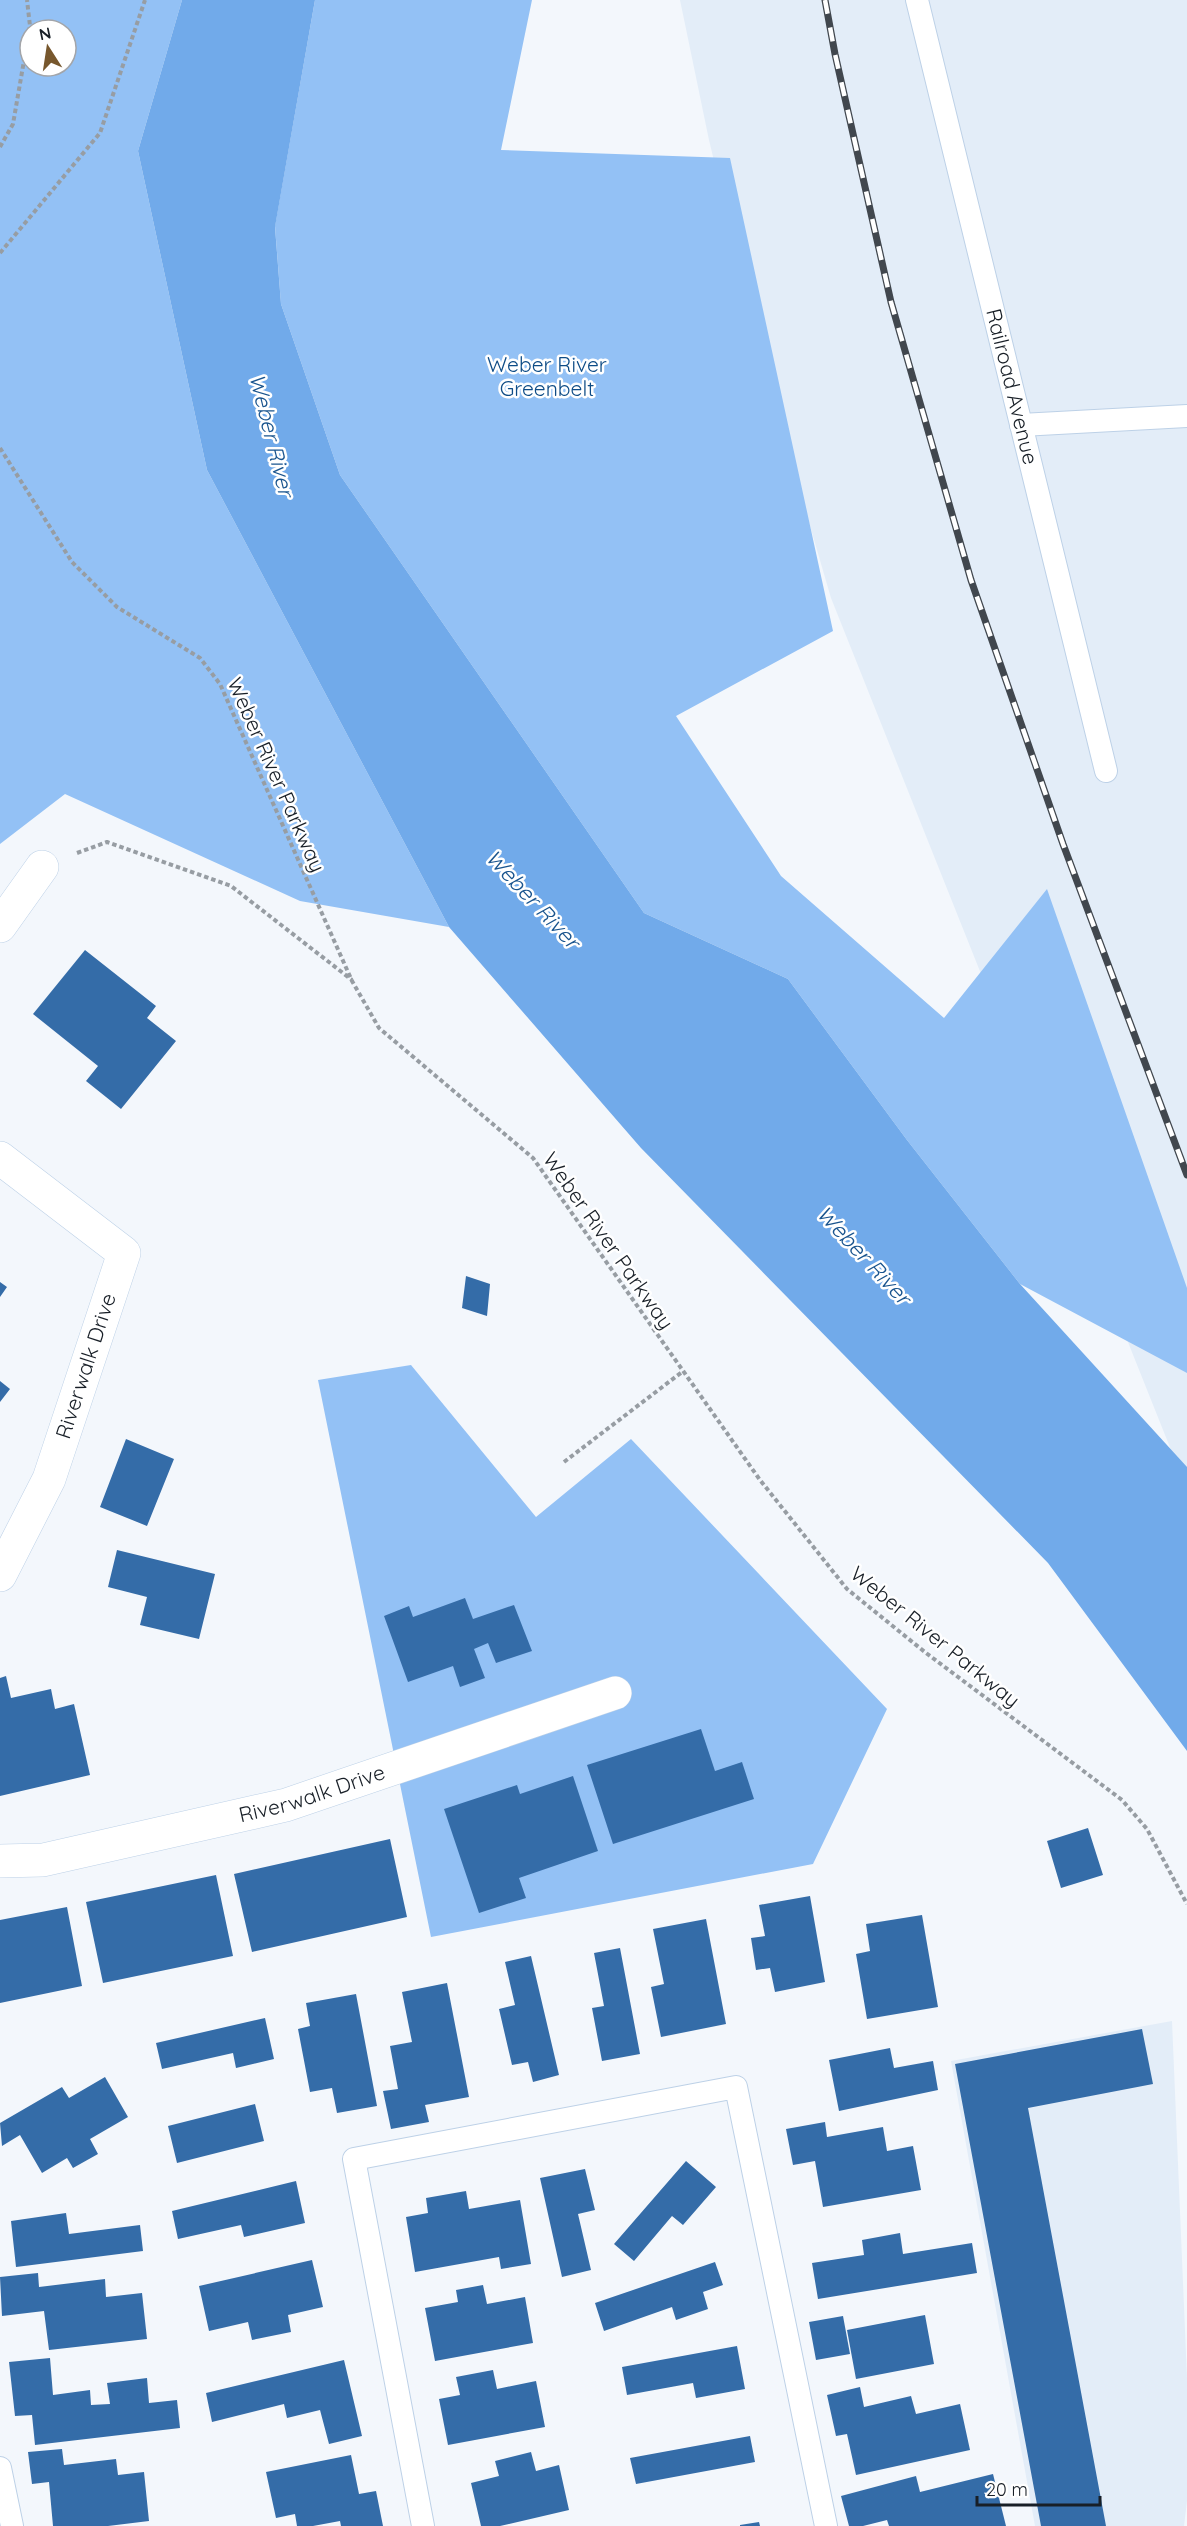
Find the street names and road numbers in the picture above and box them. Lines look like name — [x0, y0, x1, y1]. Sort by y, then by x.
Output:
street label: Railroad Avenue — [981, 306, 1044, 467]
street label: Weber River Parkway — [222, 673, 332, 876]
street label: Weber River Parkway — [538, 1147, 680, 1334]
street label: Riverwalk Drive — [49, 1290, 121, 1442]
street label: Weber River Parkway — [846, 1560, 1026, 1713]
street label: Riverwalk Drive — [236, 1758, 388, 1827]

